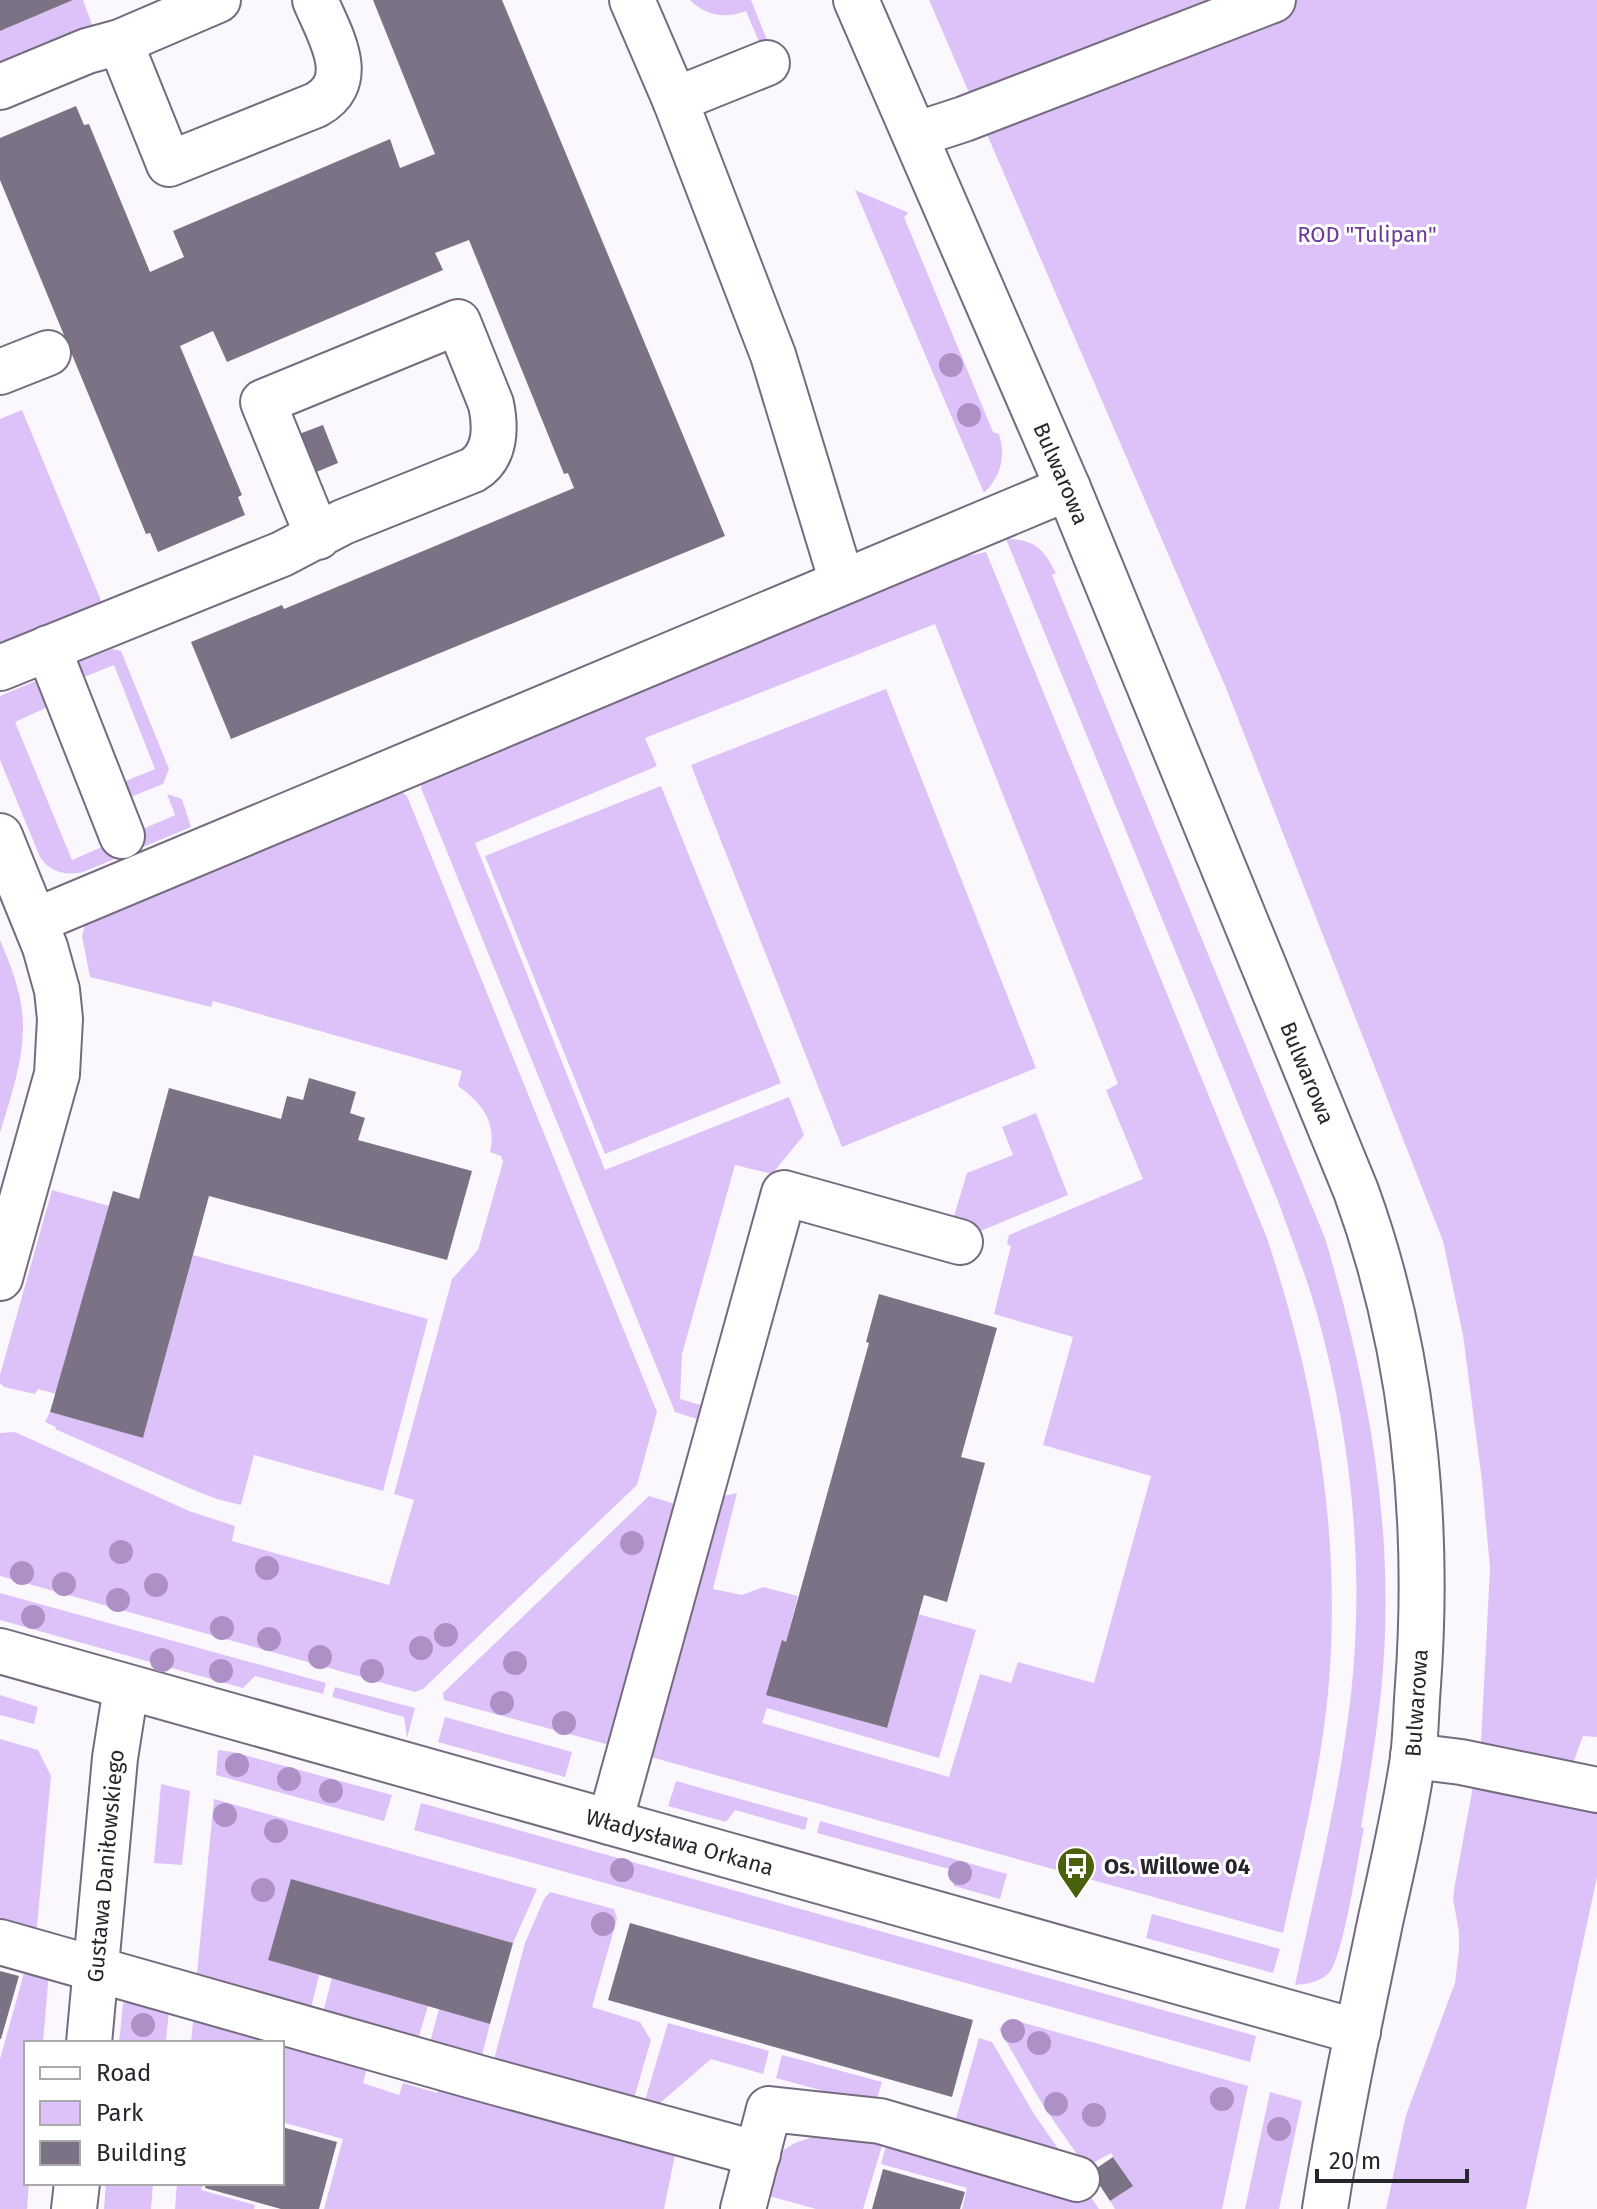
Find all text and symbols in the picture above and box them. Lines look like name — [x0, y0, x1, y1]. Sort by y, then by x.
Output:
park label: ROD "Tulipan" — [1297, 221, 1437, 248]
street label: Bulwarowa — [1027, 418, 1094, 529]
street label: Bulwarowa — [1274, 1018, 1340, 1128]
street label: Bulwarowa — [1399, 1648, 1434, 1758]
street label: Gustawa Daniłowskiego — [82, 1747, 130, 1984]
street label: Władysława Orkana — [583, 1803, 777, 1881]
bus stop icon: Os. Willowe 04 — [1055, 1845, 1097, 1900]
place label: Os. Willowe 04 — [1104, 1853, 1250, 1880]
legend — [24, 2041, 284, 2185]
text: Road — [96, 2059, 151, 2087]
text: Park — [96, 2099, 144, 2127]
scale bar — [1317, 2133, 1467, 2183]
text: Building — [96, 2139, 186, 2167]
text: 20 m — [1329, 2147, 1381, 2175]

